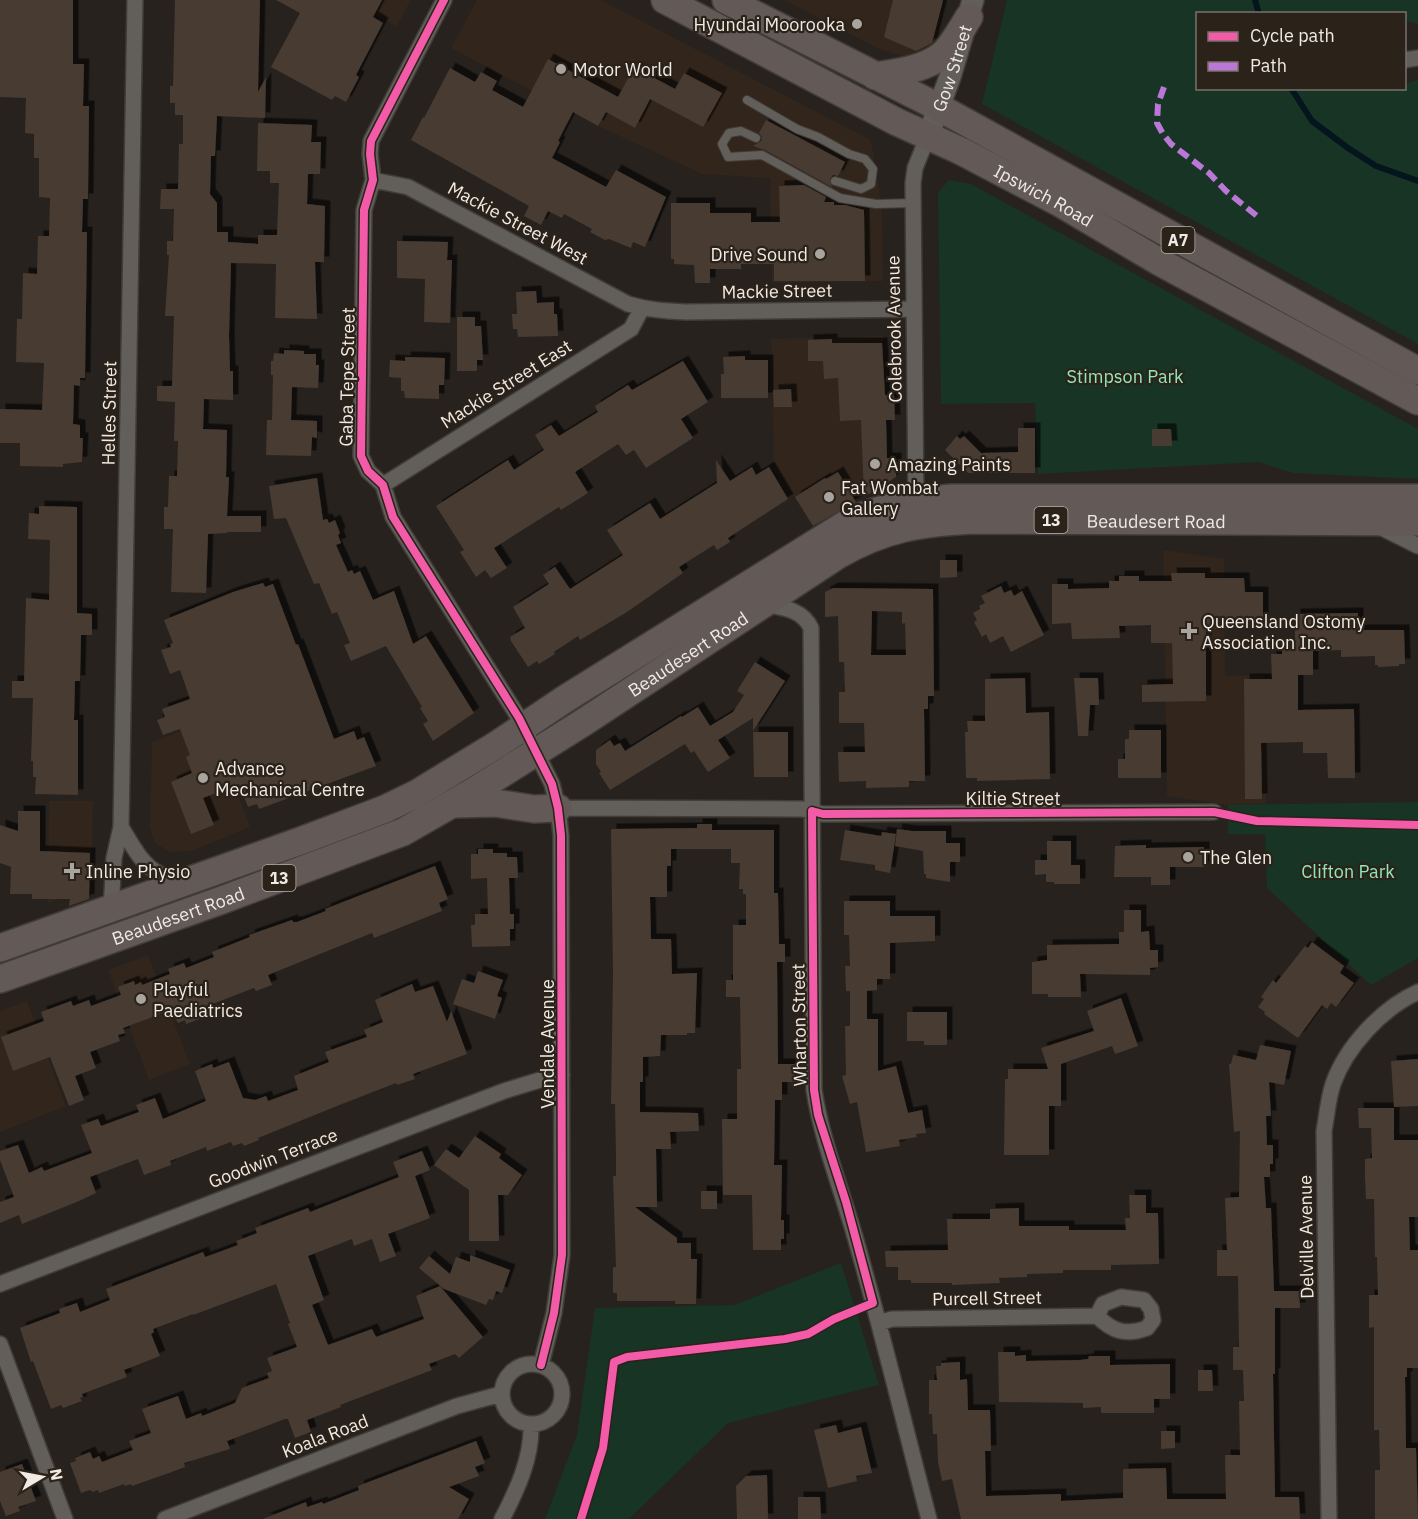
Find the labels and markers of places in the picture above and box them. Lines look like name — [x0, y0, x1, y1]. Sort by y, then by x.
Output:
place label: Hyundai Moorooka — [694, 13, 845, 36]
marker: Hyundai Moorooka — [850, 17, 864, 31]
place label: Motor World — [573, 58, 673, 81]
marker: Motor World — [554, 62, 568, 76]
place label: Drive Sound — [711, 243, 808, 266]
marker: Drive Sound — [813, 247, 827, 261]
place label: Amazing Paints — [887, 453, 1011, 476]
marker: Amazing Paints — [868, 457, 882, 471]
place label: Fat Wombat Gallery — [841, 476, 938, 520]
marker: Fat Wombat Gallery — [822, 490, 836, 504]
place label: Queensland Ostomy Association Inc. — [1202, 610, 1365, 654]
marker: Queensland Ostomy Association Inc. — [1180, 622, 1198, 640]
place label: Advance Mechanical Centre — [215, 757, 365, 801]
marker: Advance Mechanical Centre — [196, 771, 210, 785]
place label: The Glen — [1200, 846, 1272, 869]
marker: The Glen — [1181, 850, 1195, 864]
place label: Inline Physio — [86, 860, 190, 883]
marker: Inline Physio — [63, 862, 81, 880]
place label: Playful Paediatrics — [153, 978, 243, 1022]
marker: Playful Paediatrics — [134, 992, 148, 1006]

